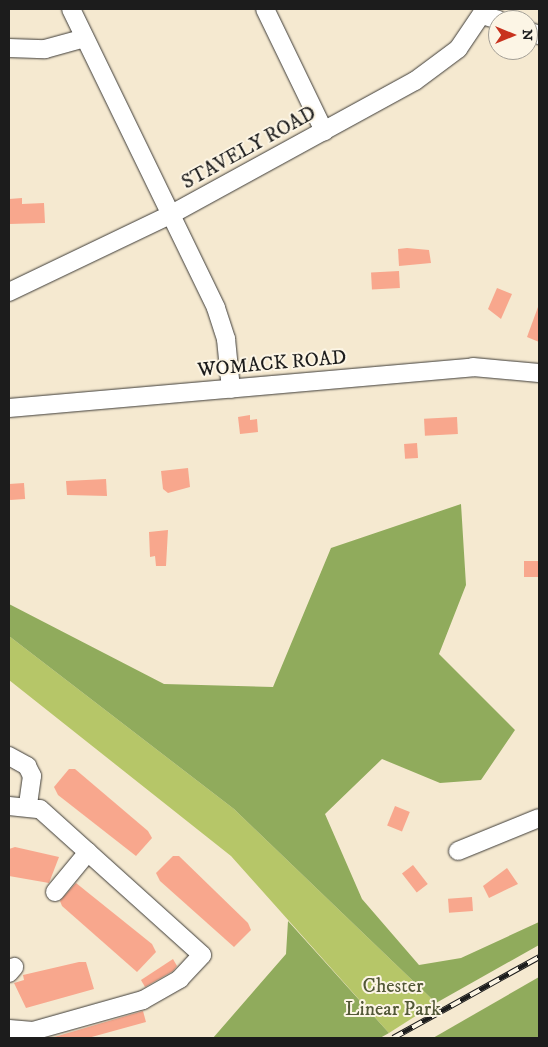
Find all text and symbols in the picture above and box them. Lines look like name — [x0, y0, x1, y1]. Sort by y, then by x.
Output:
north arrow — [488, 10, 538, 60]
text: N — [518, 29, 536, 41]
street label: STAVELY ROAD — [178, 101, 320, 195]
street label: WOMACK ROAD — [197, 346, 347, 382]
park label: Chester Linear Park — [345, 975, 441, 1022]

